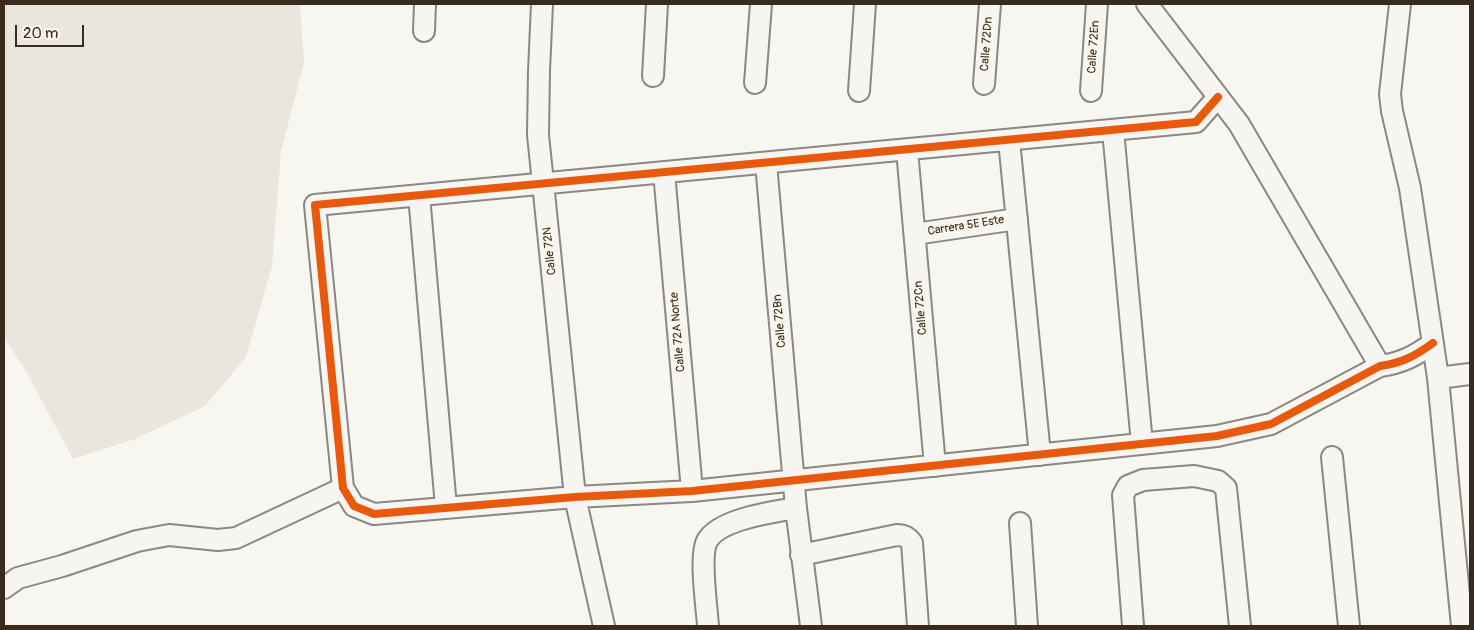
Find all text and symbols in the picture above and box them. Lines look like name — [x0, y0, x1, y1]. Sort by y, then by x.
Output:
scale bar — [18, 15, 86, 47]
street label: Calle 72Dn — [978, 16, 996, 72]
street label: Calle 72En — [1085, 20, 1103, 74]
text: 20 m — [23, 24, 58, 43]
street label: Carrera 5E Este — [927, 213, 1005, 239]
street label: Calle 72N — [540, 226, 560, 276]
street label: Calle 72Cn — [911, 280, 931, 336]
street label: Calle 72A Norte — [667, 291, 689, 373]
street label: Calle 72Bn — [770, 294, 790, 348]

